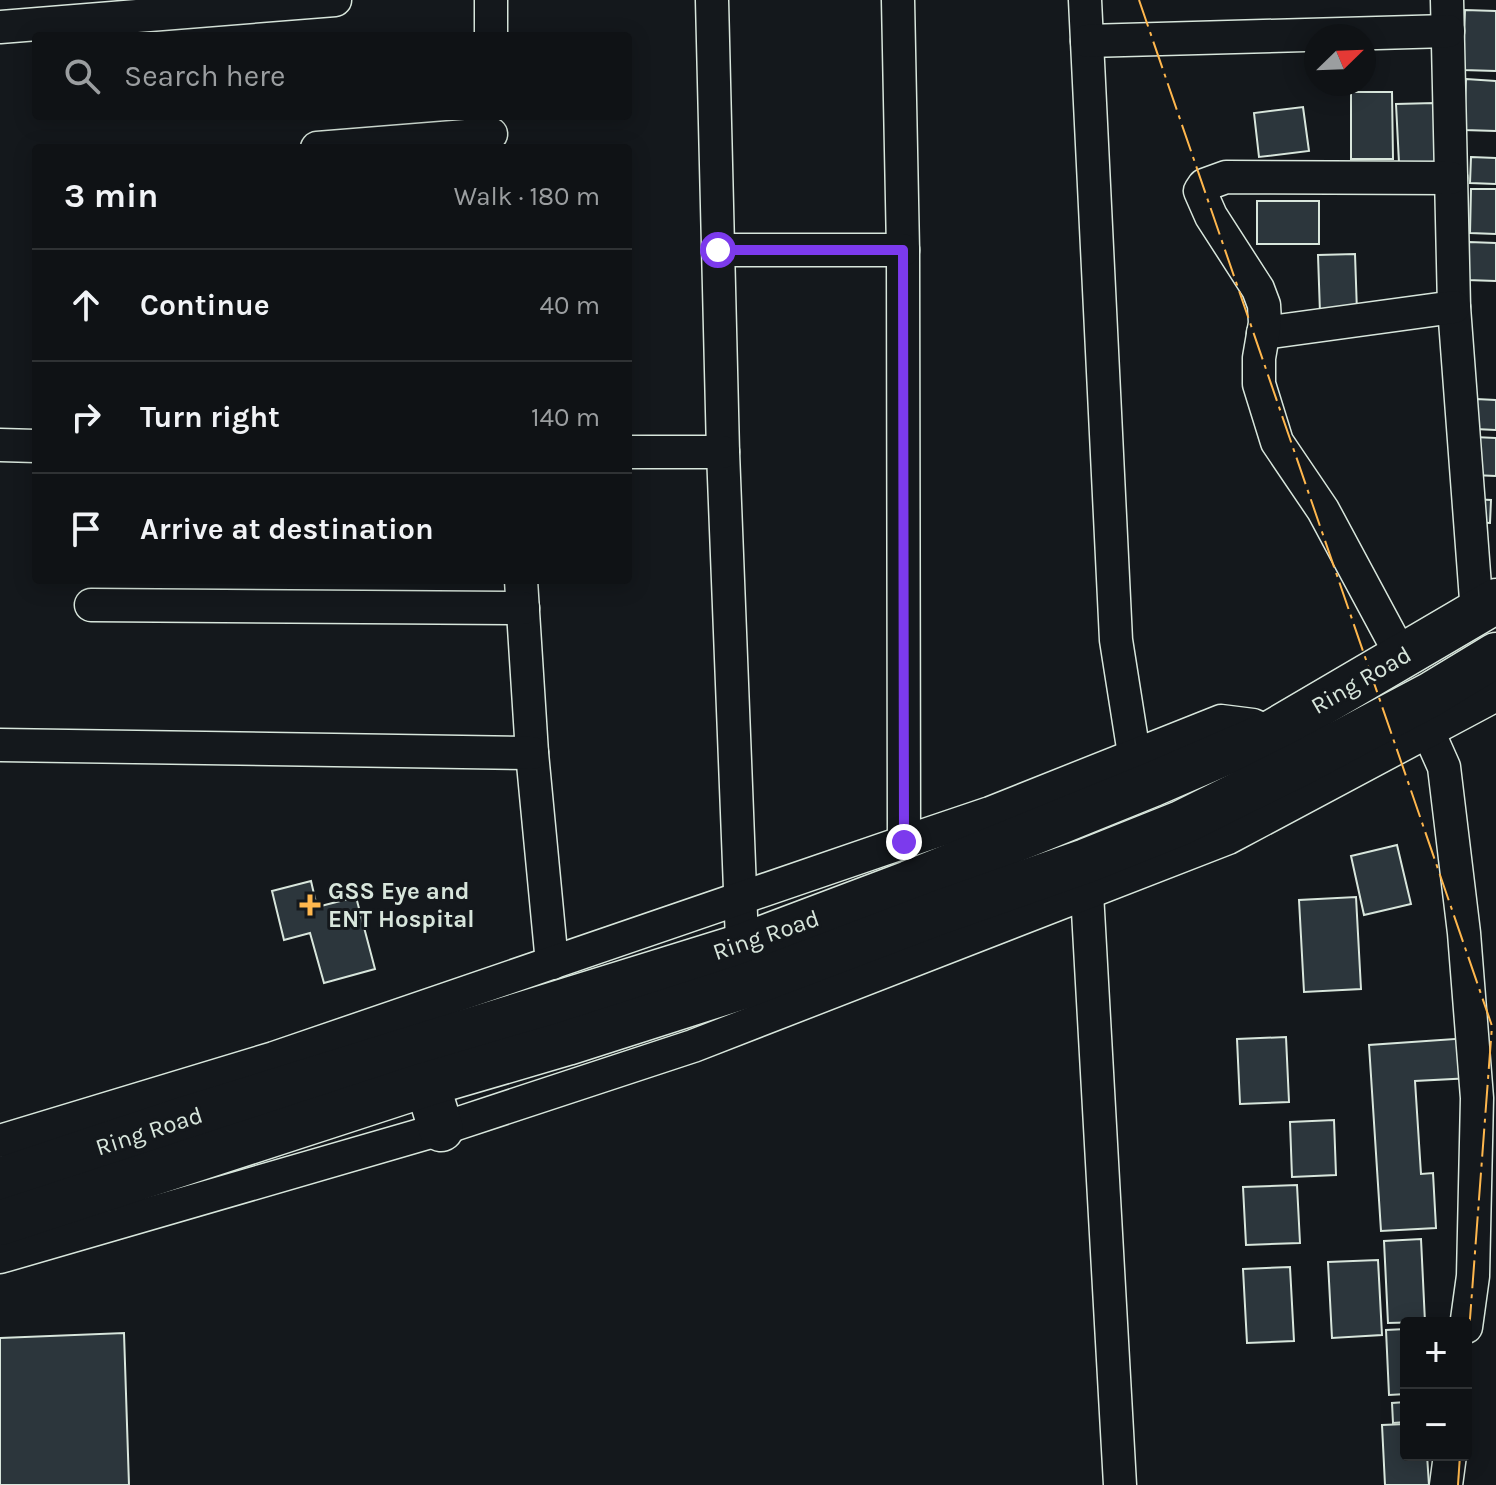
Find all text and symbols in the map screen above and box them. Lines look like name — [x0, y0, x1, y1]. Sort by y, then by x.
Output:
north arrow — [1304, 24, 1376, 96]
search box — [32, 32, 632, 120]
icon: search — [60, 54, 104, 98]
text: Search here — [124, 58, 285, 94]
text: 3 min — [64, 176, 158, 216]
text: Walk · 180 m — [454, 181, 600, 212]
route start — [700, 232, 736, 268]
icon: ahead — [64, 283, 108, 327]
text: Continue — [140, 287, 270, 323]
text: 40 m — [540, 290, 600, 321]
icon: right — [64, 395, 108, 439]
text: Turn right — [140, 399, 280, 435]
text: 140 m — [531, 402, 600, 433]
icon: arrive — [64, 507, 108, 551]
text: Arrive at destination — [140, 511, 434, 547]
street label: Ring Road — [1306, 640, 1416, 720]
route end — [886, 824, 922, 860]
place label: GSS Eye and ENT Hospital — [328, 877, 475, 933]
marker: GSS Eye and ENT Hospital — [299, 894, 321, 916]
street label: Ring Road — [709, 904, 823, 966]
street label: Ring Road — [92, 1101, 206, 1161]
map controls — [1400, 1317, 1472, 1461]
button: + — [1400, 1317, 1472, 1389]
button: − — [1400, 1389, 1472, 1461]

